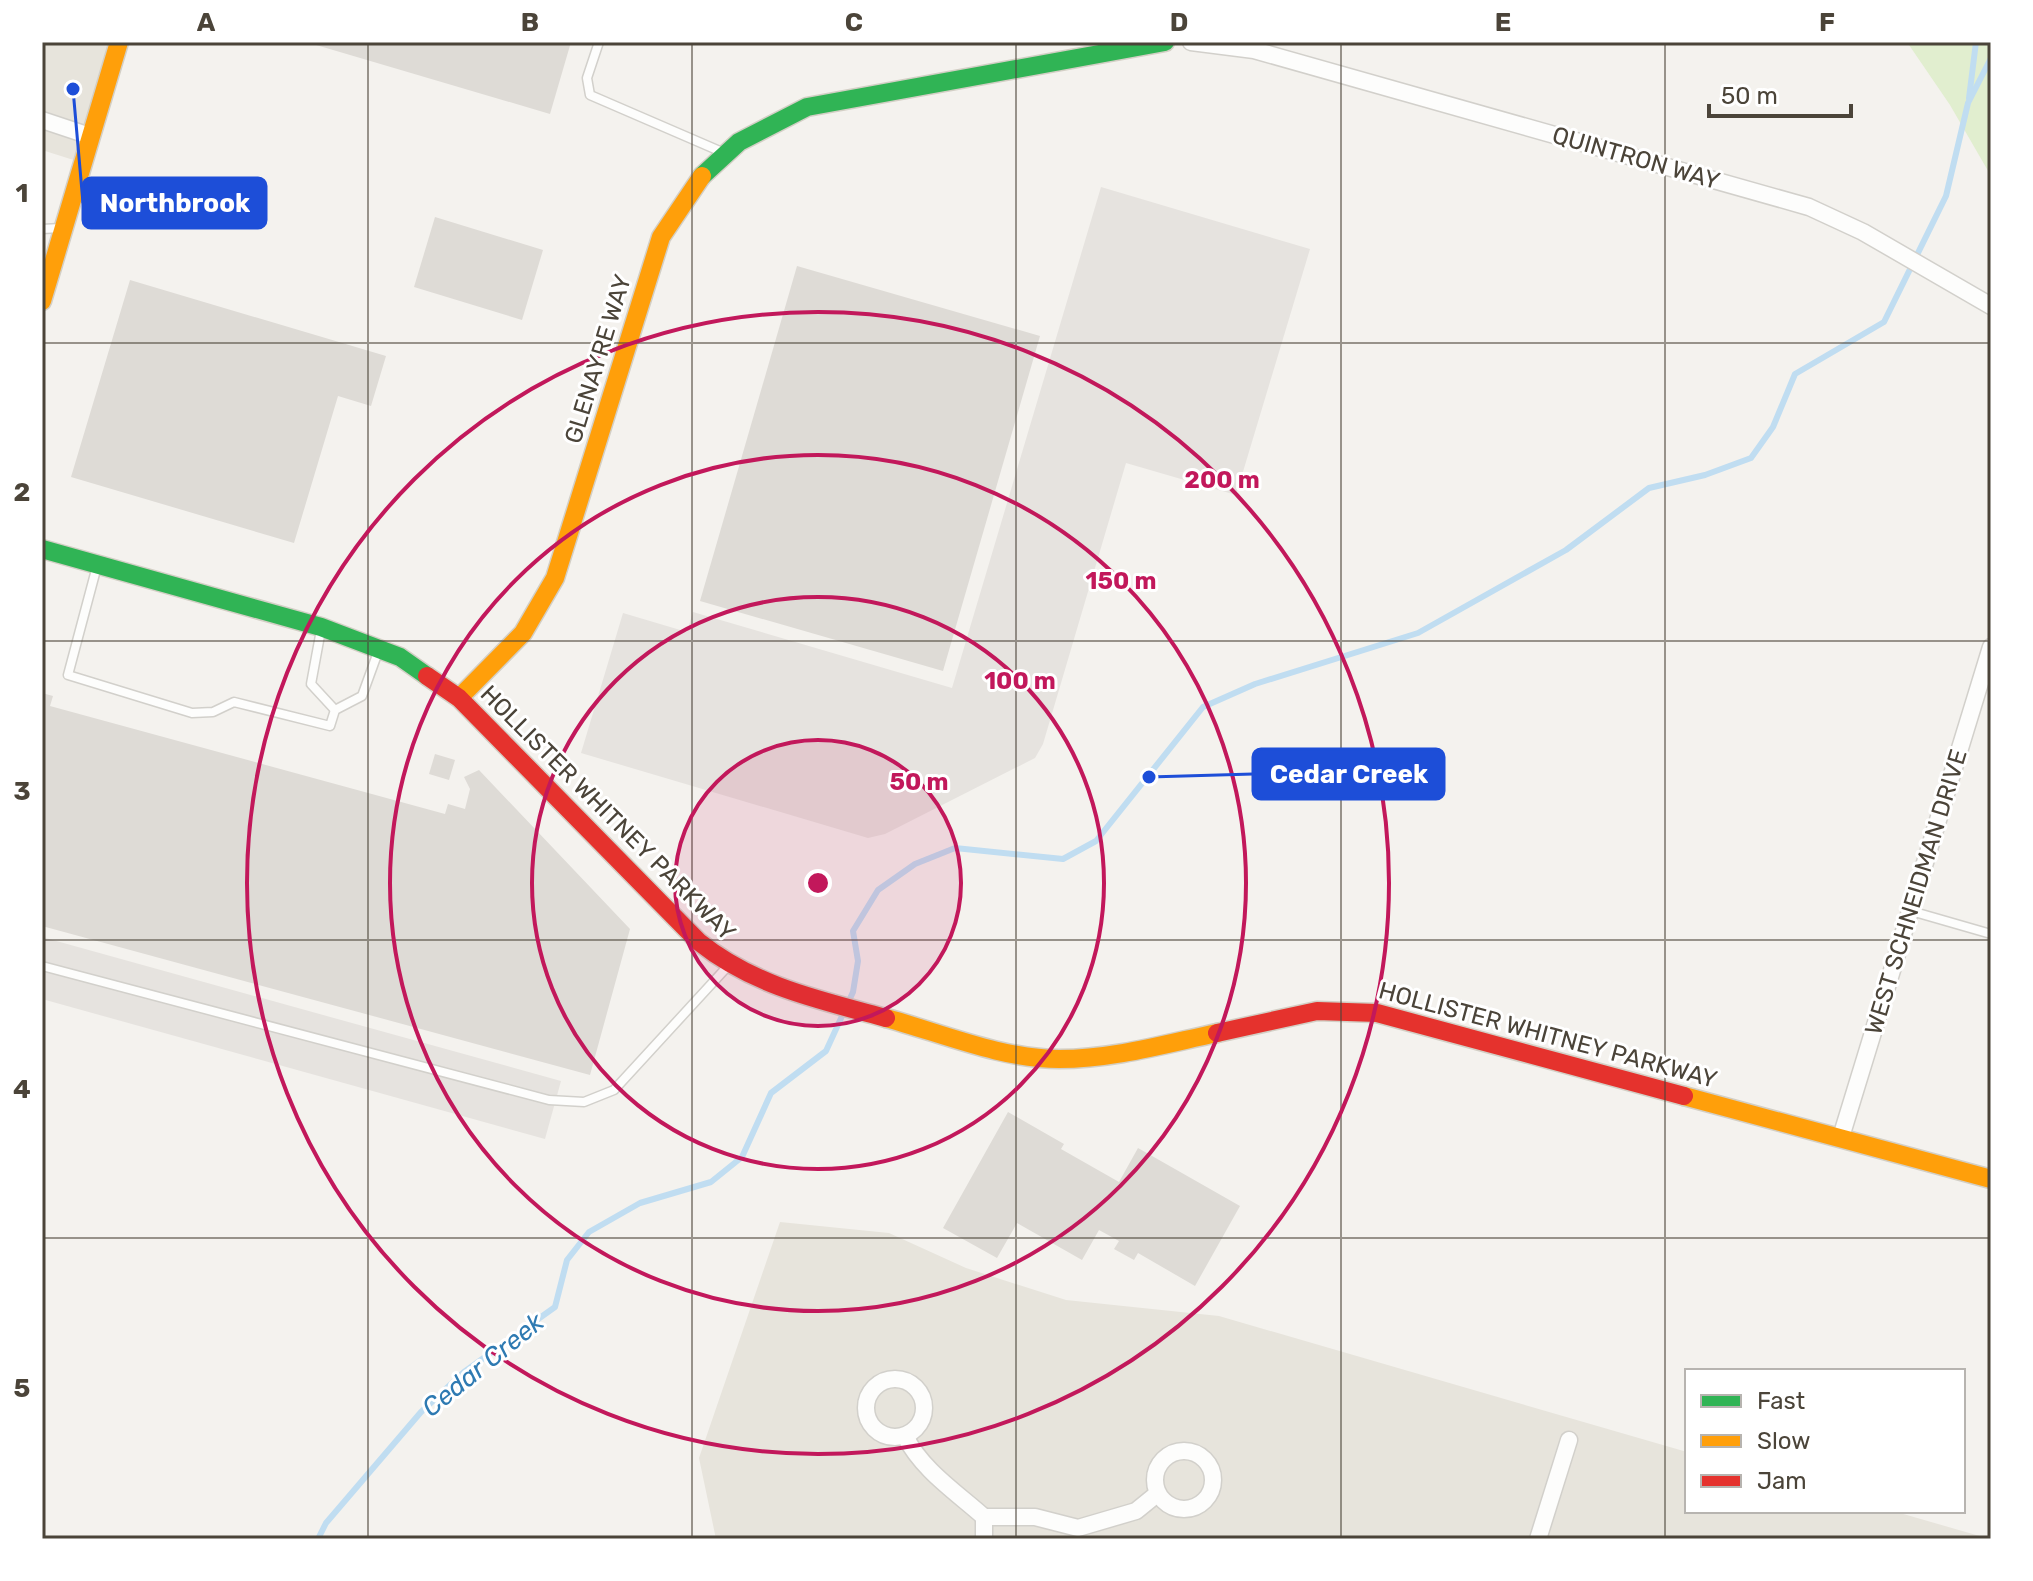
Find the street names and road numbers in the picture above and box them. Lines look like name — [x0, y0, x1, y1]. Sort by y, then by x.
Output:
street label: QUINTRON WAY — [1549, 121, 1723, 195]
street label: GLENAYRE WAY — [559, 271, 637, 447]
street label: HOLLISTER WHITNEY PARKWAY — [475, 680, 741, 946]
street label: WEST SCHNEIDMAN DRIVE — [1859, 746, 1973, 1038]
street label: HOLLISTER WHITNEY PARKWAY — [1376, 976, 1720, 1094]

